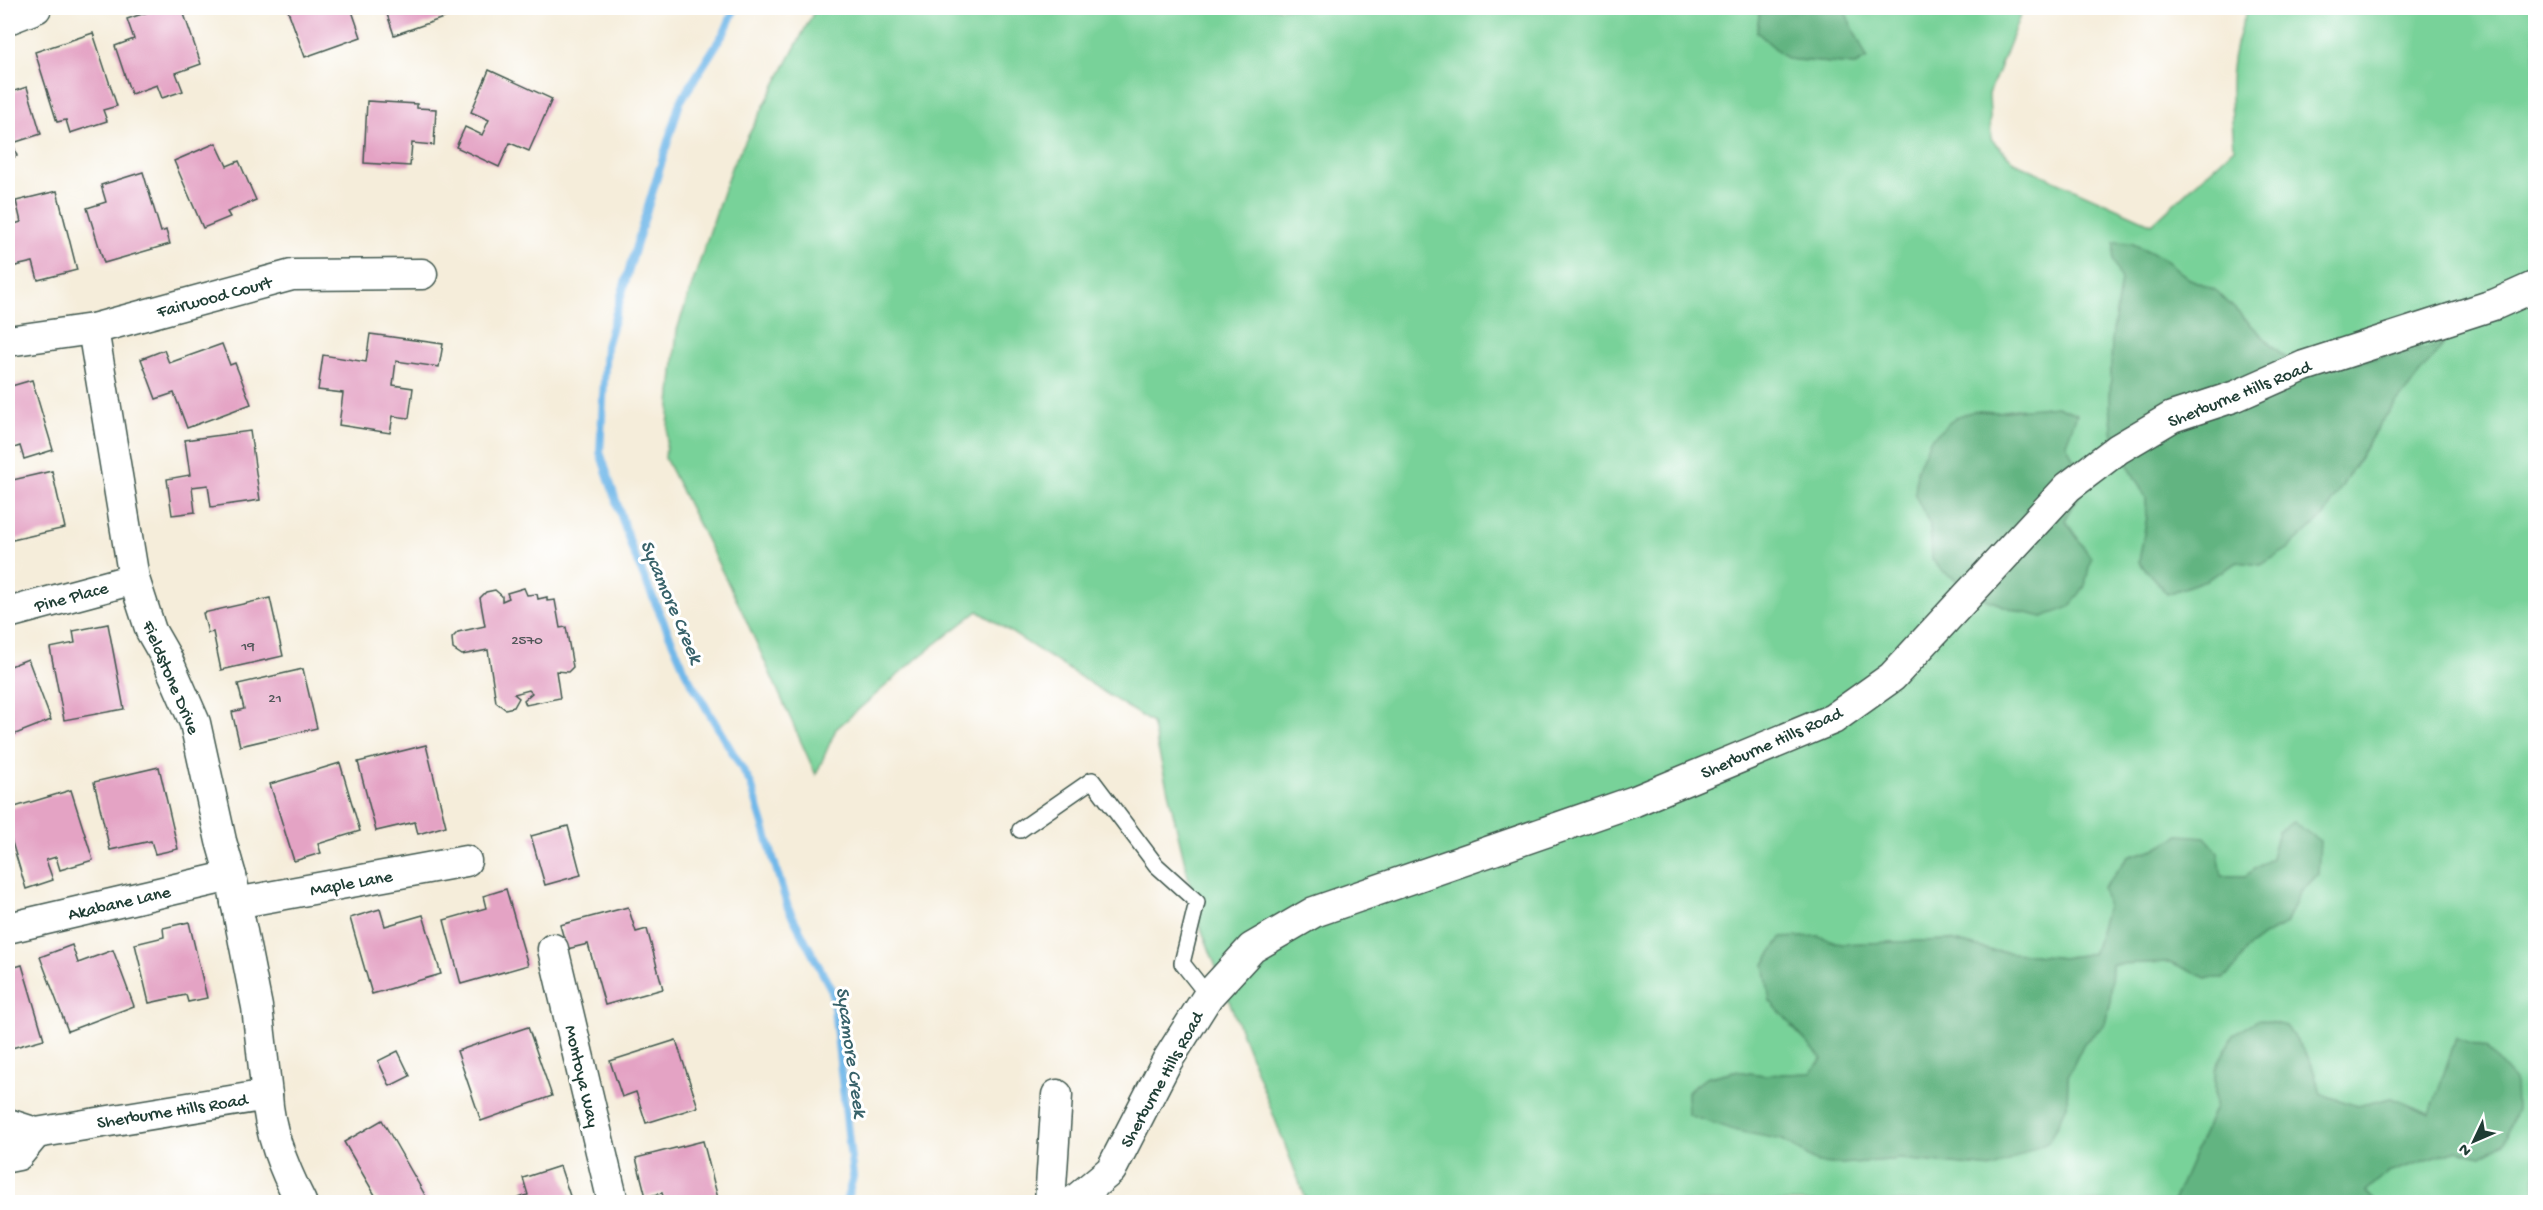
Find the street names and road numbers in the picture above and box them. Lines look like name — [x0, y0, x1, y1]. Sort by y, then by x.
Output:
street label: Fairwood Court — [154, 273, 276, 324]
street label: Sherburne Hills Road — [2165, 356, 2316, 434]
street label: Pine Place — [32, 578, 111, 619]
street label: Fieldstone Drive — [136, 617, 203, 739]
street label: Sherburne Hills Road — [1698, 703, 1847, 785]
street label: Maple Lane — [309, 867, 395, 902]
street label: Akabane Lane — [66, 882, 174, 926]
street label: Sherburne Hills Road — [1117, 1007, 1210, 1152]
street label: Montoya Way — [559, 1023, 603, 1130]
street label: Sherburne Hills Road — [95, 1090, 251, 1135]

